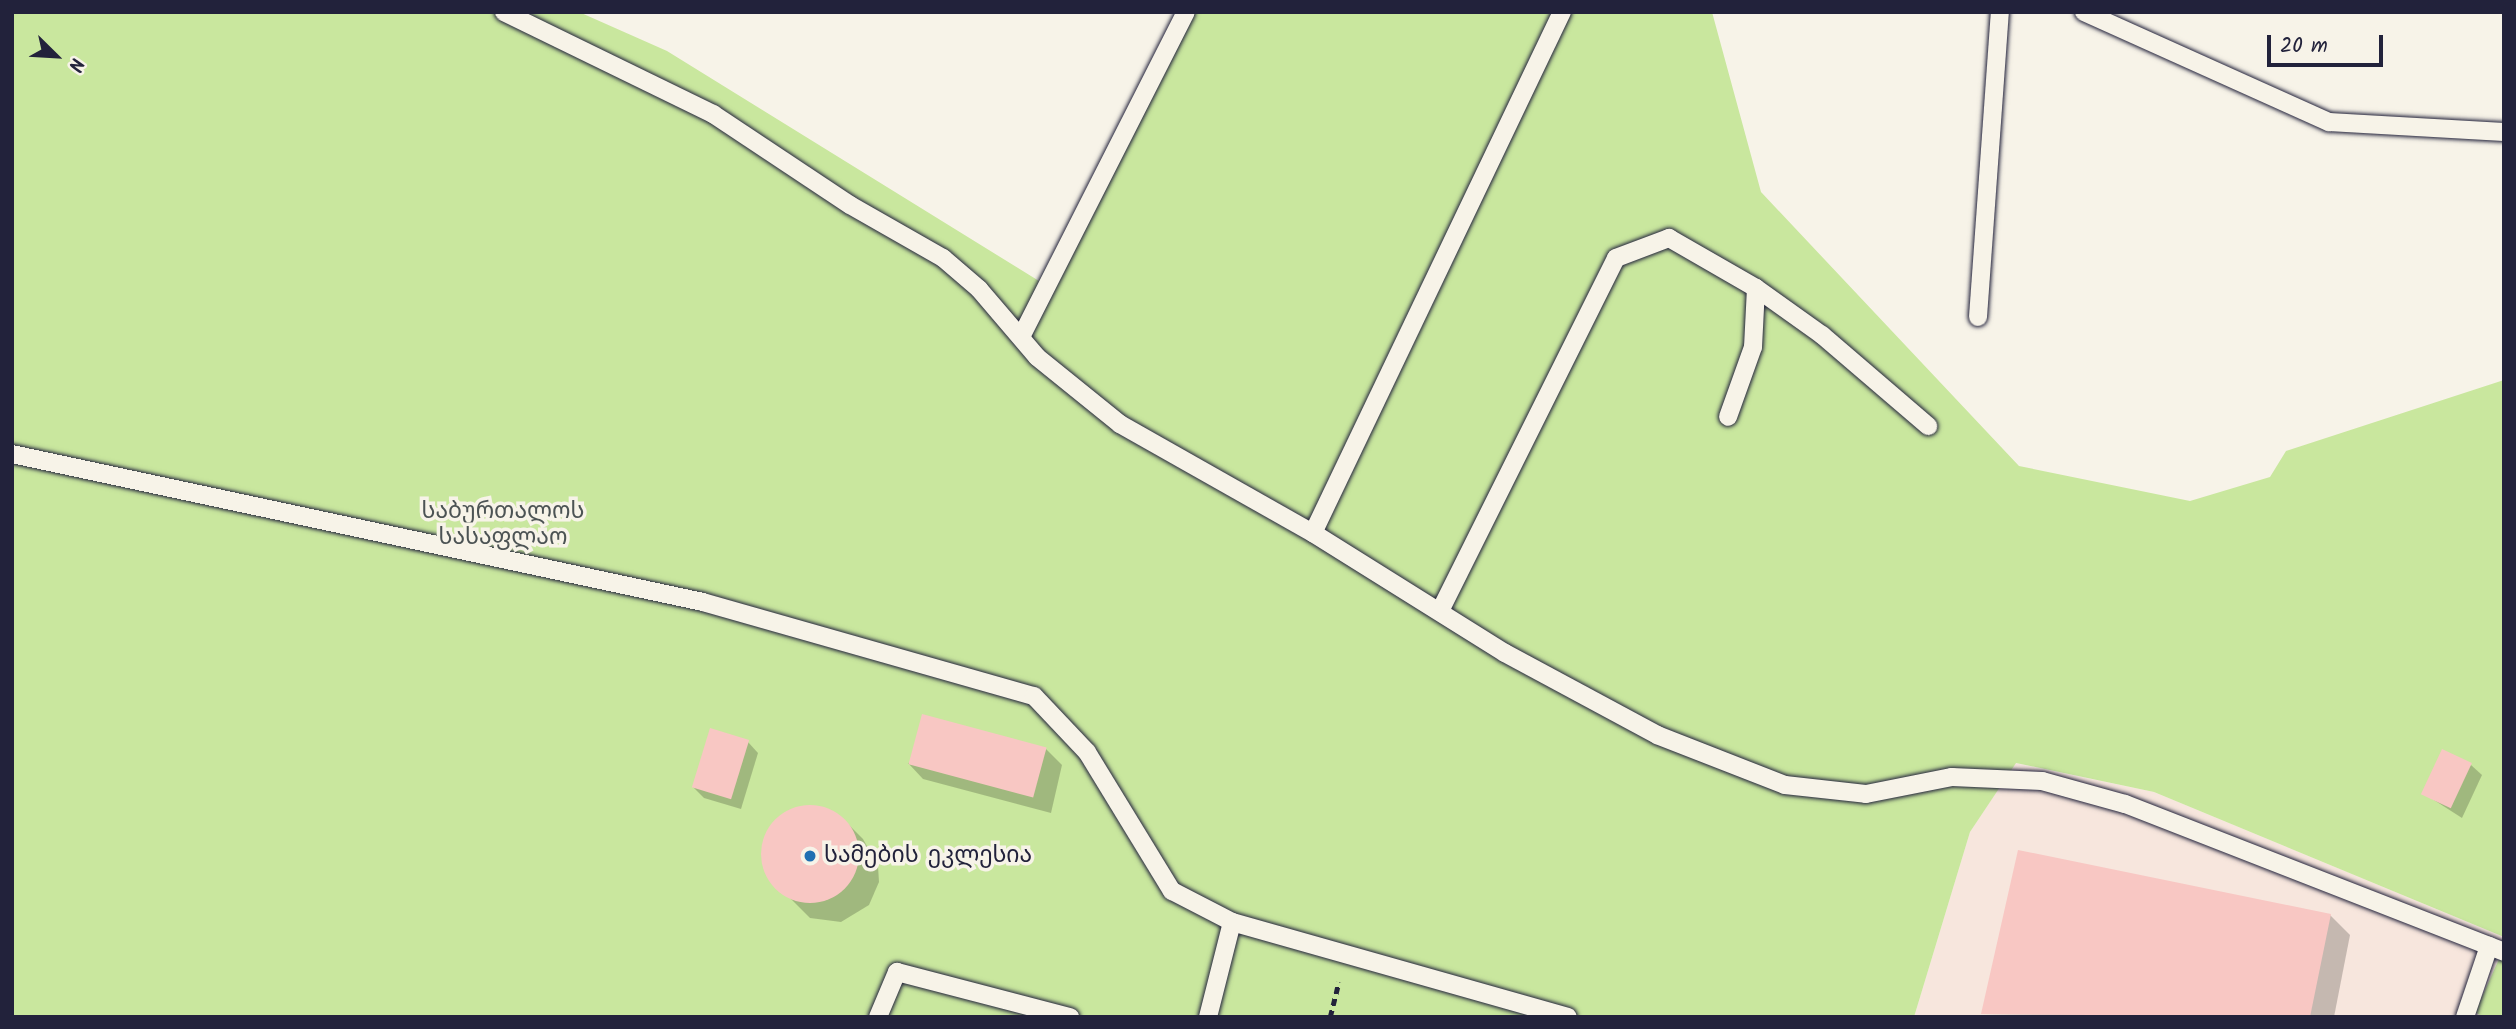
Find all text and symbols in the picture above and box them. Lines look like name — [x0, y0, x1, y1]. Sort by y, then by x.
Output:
north arrow — [21, 21, 91, 91]
scale bar — [2271, 21, 2386, 65]
text: 20 m — [2280, 30, 2328, 63]
text: N — [59, 53, 91, 76]
park label: საბურთალოს სასაფლაო — [422, 498, 584, 552]
place label: სამების ეკლესია — [824, 842, 1032, 870]
marker: სამების ეკლესია — [802, 848, 818, 864]

